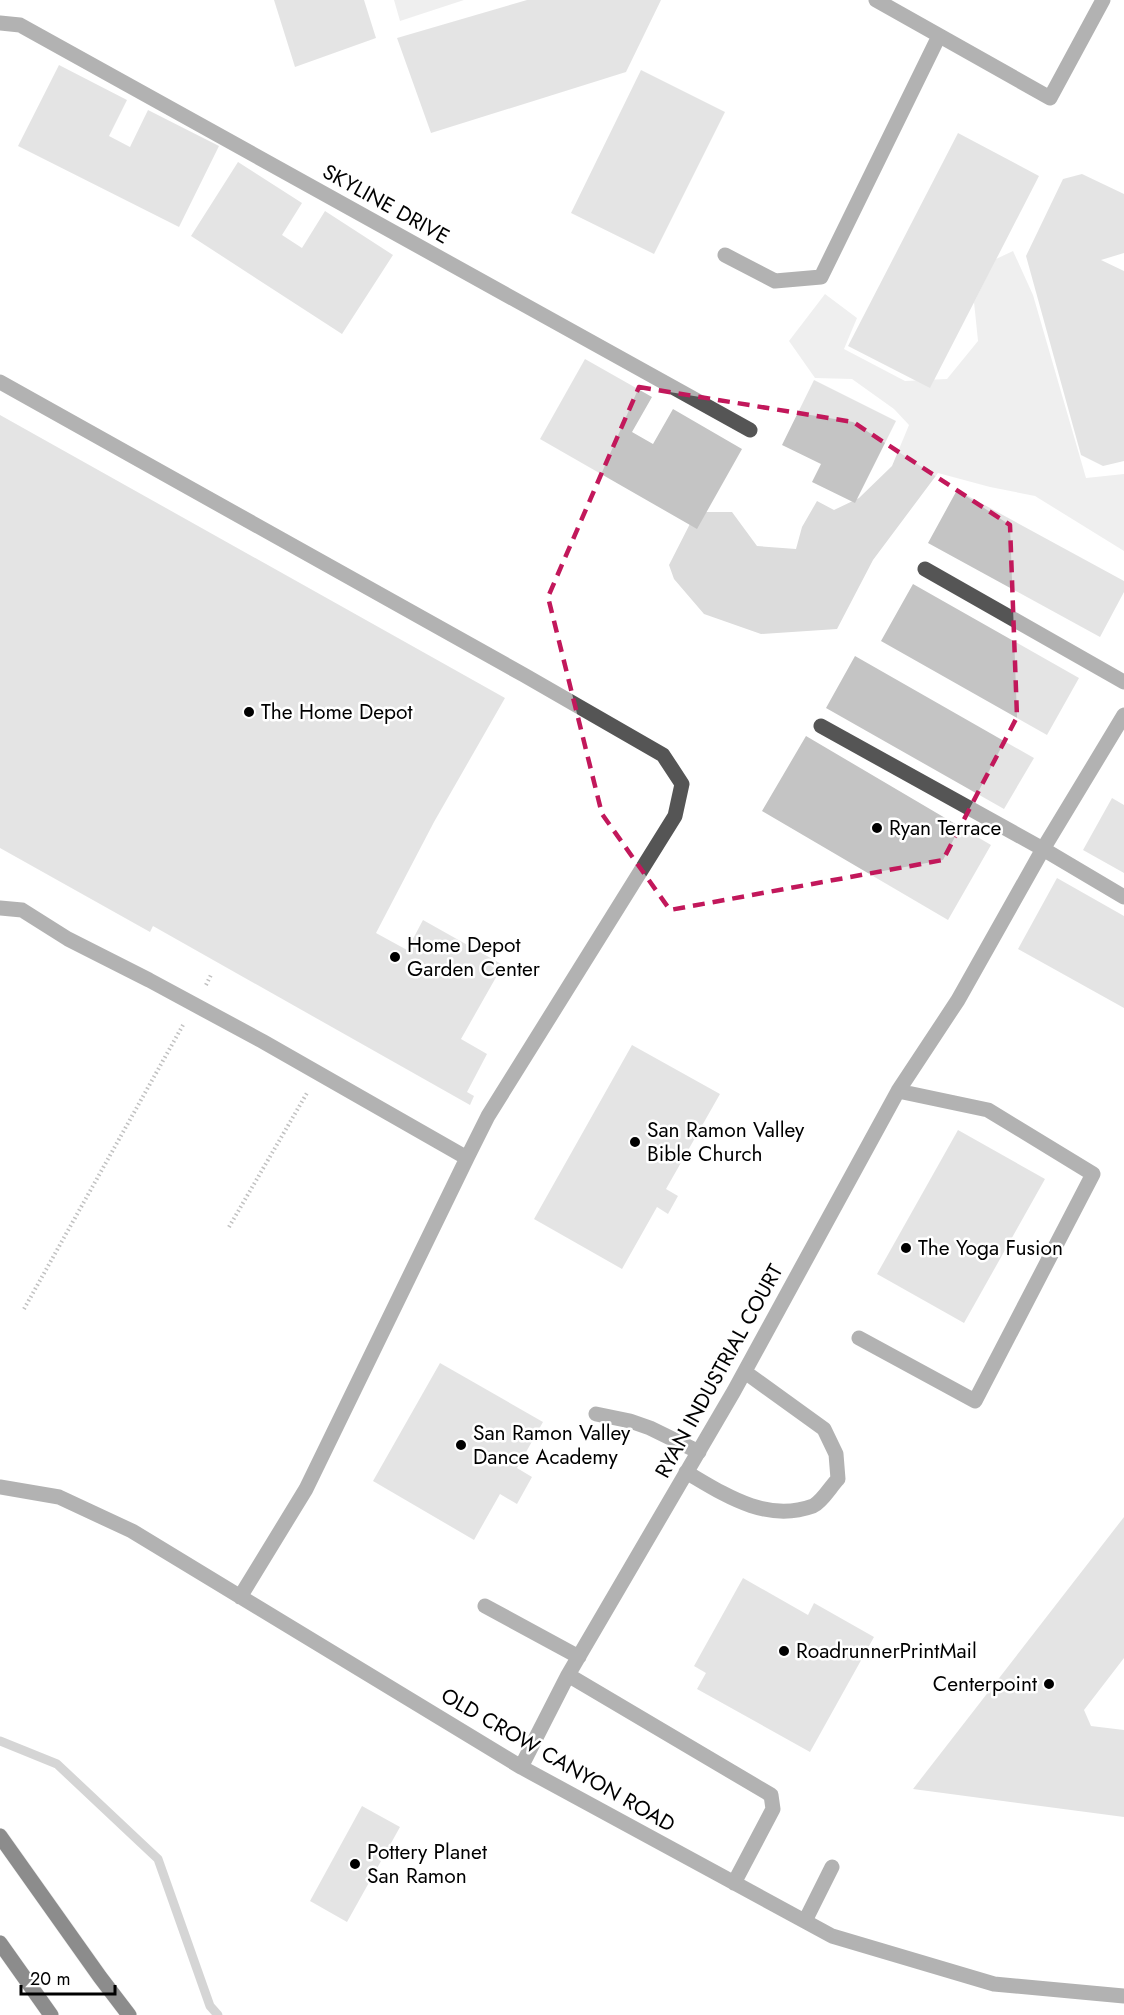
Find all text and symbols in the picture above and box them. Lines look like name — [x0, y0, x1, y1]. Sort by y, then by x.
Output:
street label: SKYLINE DRIVE — [317, 157, 455, 251]
place label: The Home Depot — [261, 697, 412, 727]
marker: The Home Depot — [242, 705, 256, 719]
place label: Ryan Terrace — [889, 813, 1001, 843]
marker: Ryan Terrace — [870, 821, 884, 835]
place label: Home Depot Garden Center — [407, 930, 541, 984]
marker: Home Depot Garden Center — [388, 950, 402, 964]
place label: San Ramon Valley Bible Church — [647, 1115, 805, 1169]
marker: San Ramon Valley Bible Church — [628, 1135, 642, 1149]
place label: The Yoga Fusion — [918, 1233, 1063, 1263]
marker: The Yoga Fusion — [899, 1241, 913, 1255]
street label: RYAN INDUSTRIAL COURT — [648, 1259, 790, 1483]
place label: San Ramon Valley Dance Academy — [473, 1418, 631, 1472]
marker: San Ramon Valley Dance Academy — [454, 1438, 468, 1452]
place label: RoadrunnerPrintMail — [796, 1636, 977, 1666]
marker: RoadrunnerPrintMail — [777, 1644, 791, 1658]
place label: Centerpoint — [933, 1669, 1037, 1699]
marker: Centerpoint — [1042, 1677, 1056, 1691]
street label: OLD CROW CANYON ROAD — [435, 1681, 681, 1839]
place label: Pottery Planet San Ramon — [367, 1837, 487, 1891]
marker: Pottery Planet San Ramon — [348, 1857, 362, 1871]
scale bar — [21, 1958, 116, 1996]
text: 20 m — [30, 1966, 70, 1992]

